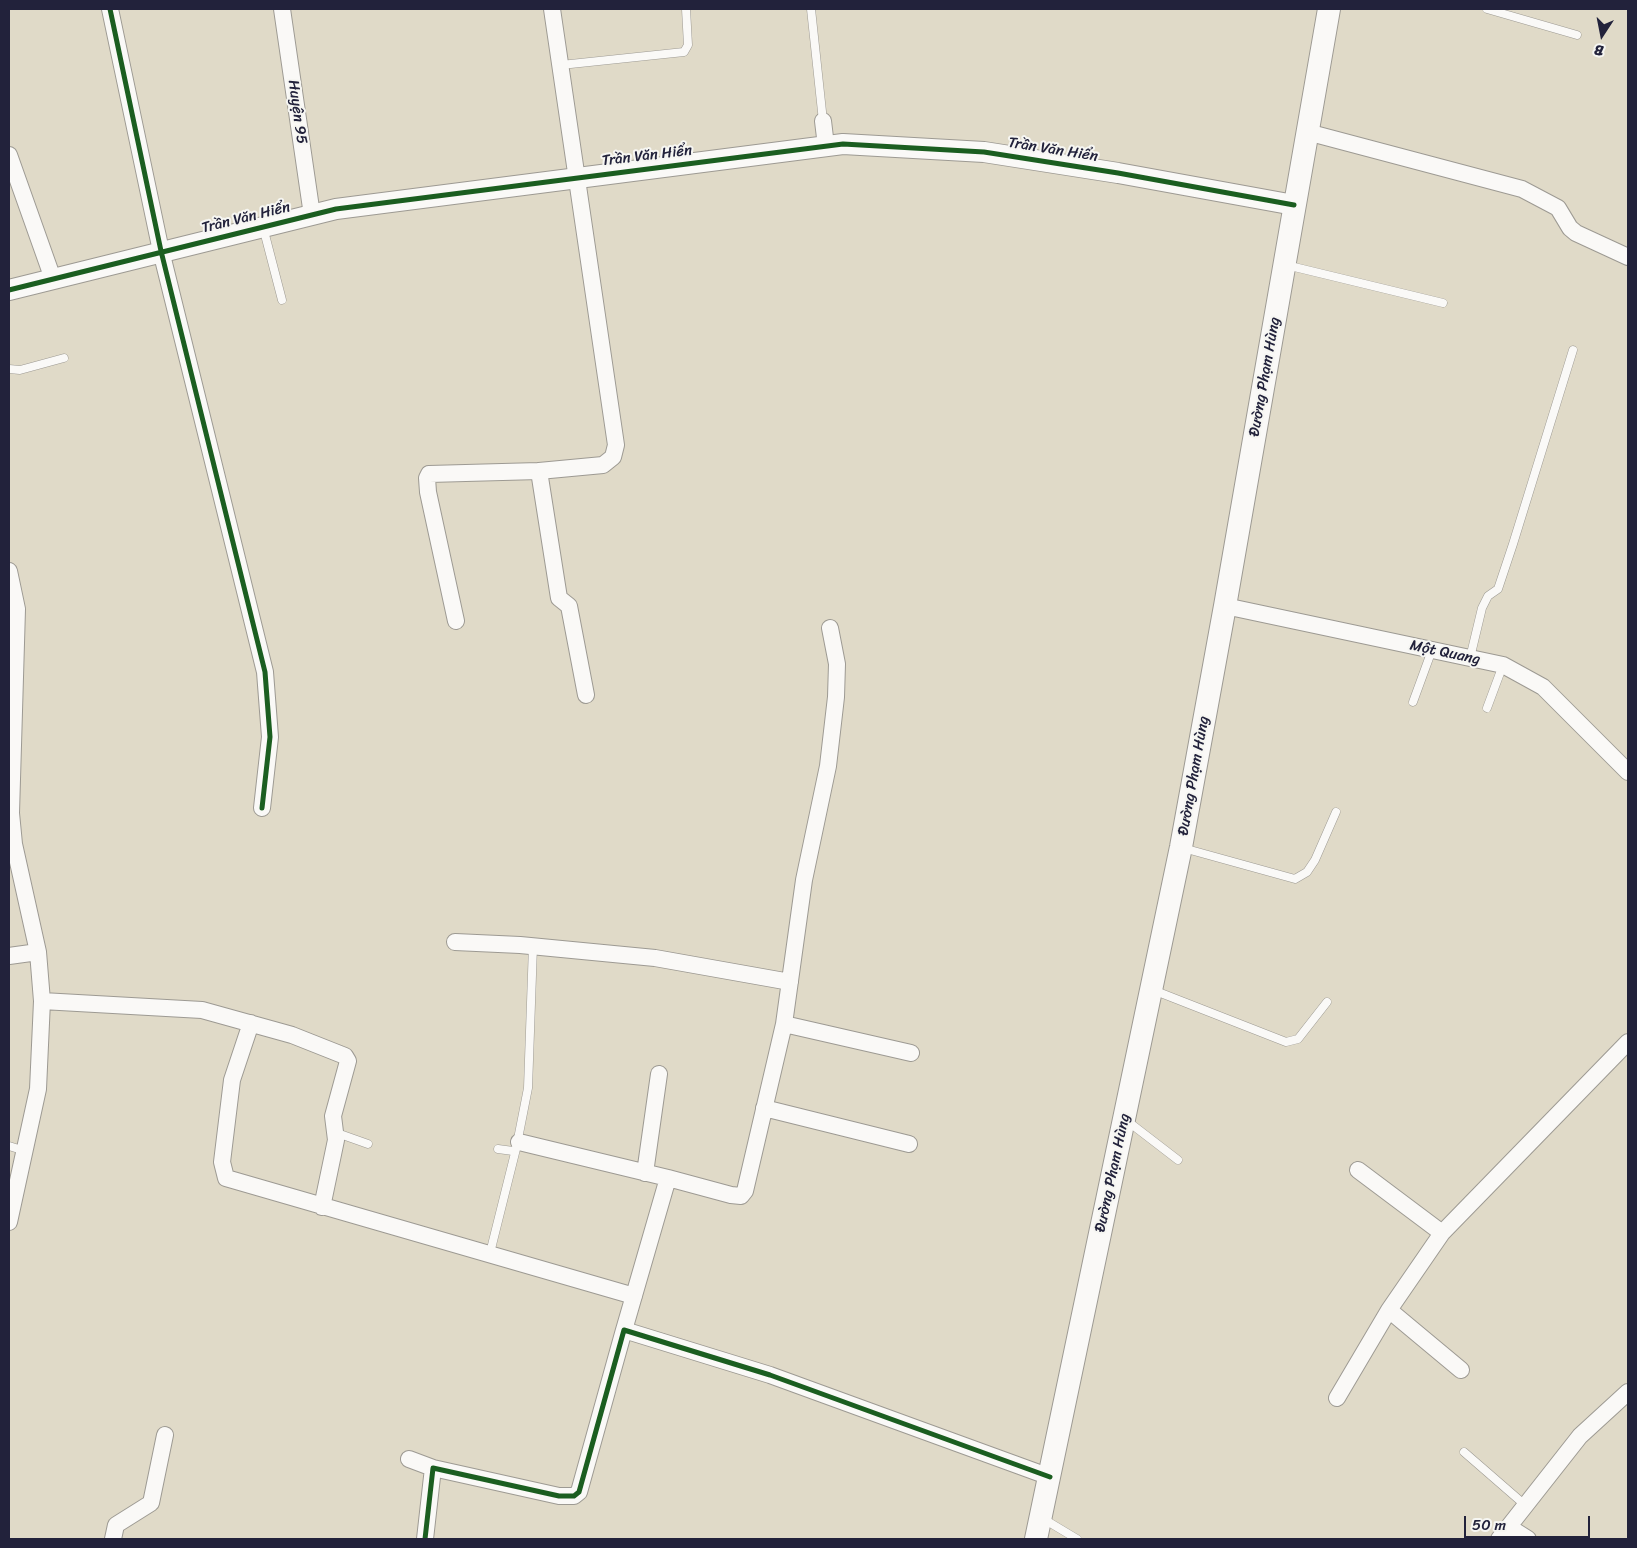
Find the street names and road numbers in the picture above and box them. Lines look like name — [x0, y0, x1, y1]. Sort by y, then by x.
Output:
street label: Huyện 95 — [284, 79, 310, 145]
street label: Trần Văn Hiển — [1007, 134, 1099, 166]
street label: Trần Văn Hiển — [601, 142, 693, 170]
street label: Trần Văn Hiển — [200, 198, 292, 238]
street label: Đường Phạm Hùng — [1246, 316, 1284, 438]
street label: Một Quang — [1408, 637, 1482, 669]
street label: Đường Phạm Hùng — [1175, 715, 1213, 837]
street label: Đường Phạm Hùng — [1092, 1112, 1134, 1234]

